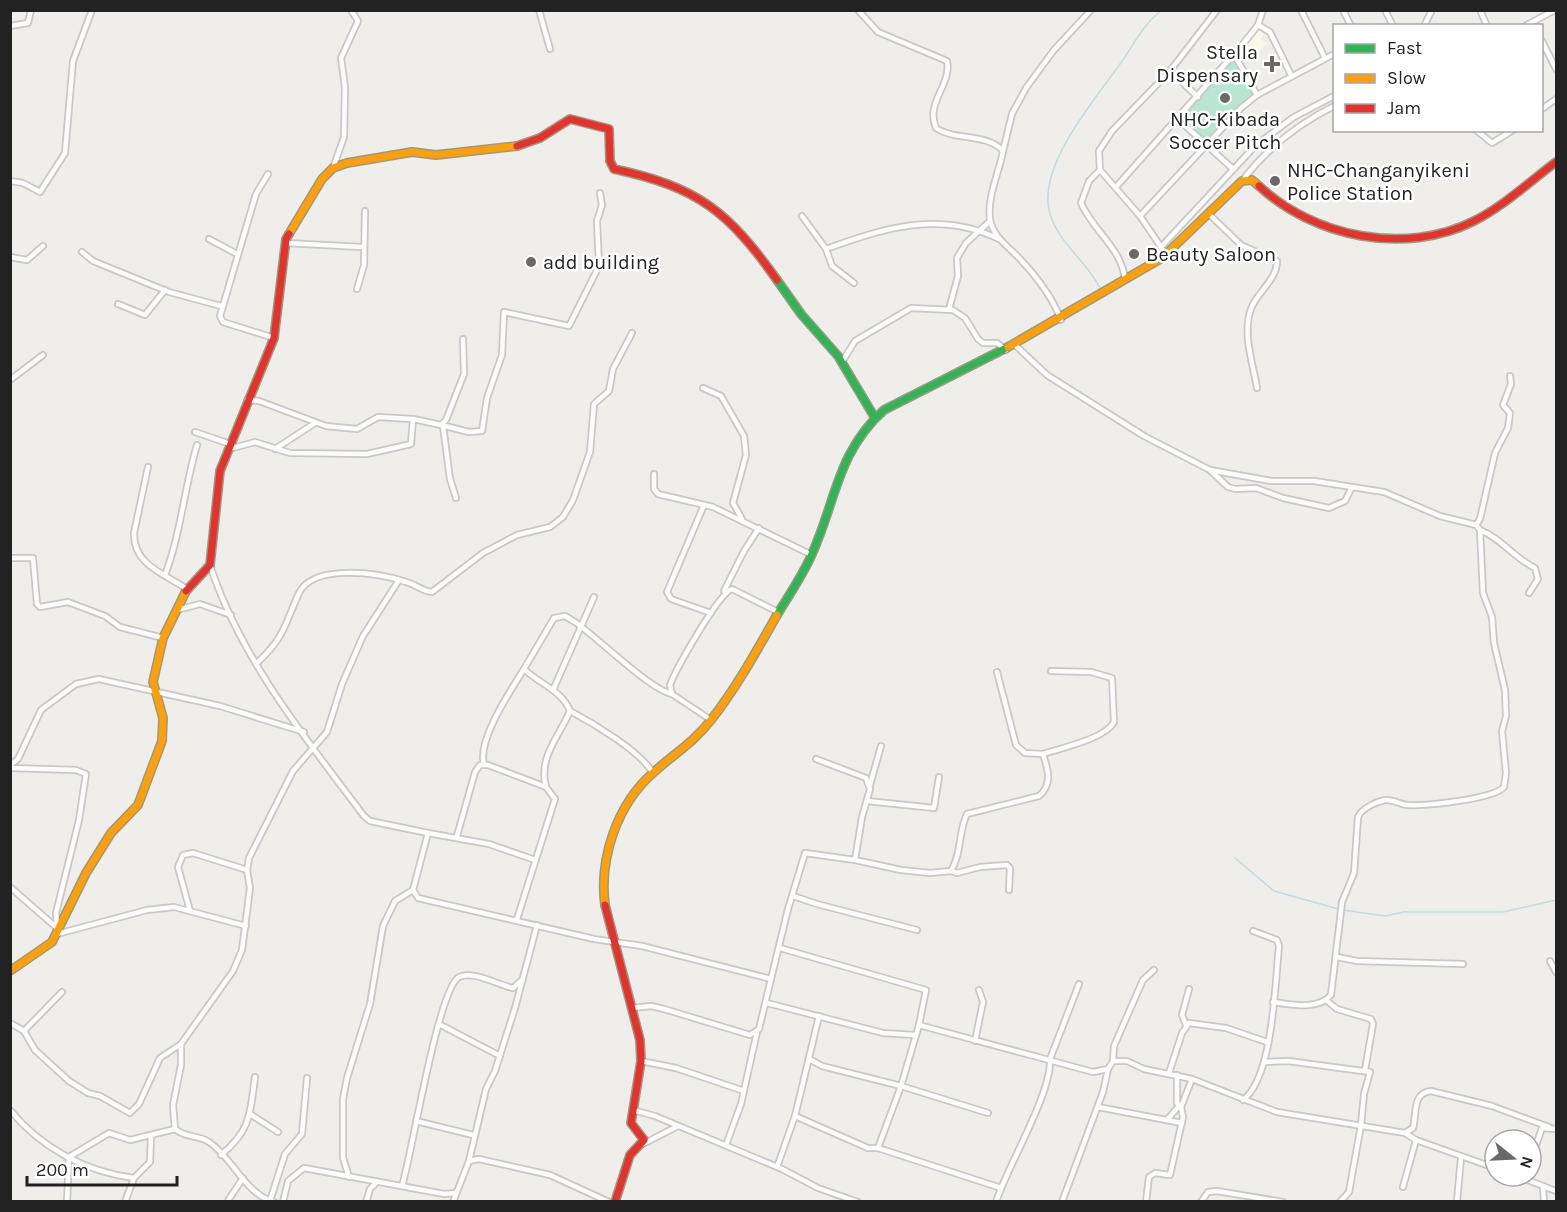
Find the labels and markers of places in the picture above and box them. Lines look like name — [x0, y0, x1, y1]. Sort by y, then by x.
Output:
place label: Stella Dispensary — [1156, 41, 1258, 87]
marker: Stella Dispensary — [1263, 55, 1281, 73]
marker: NHC-Kibada Soccer Pitch — [1218, 91, 1232, 105]
place label: NHC-Kibada Soccer Pitch — [1169, 108, 1281, 154]
place label: NHC-Changanyikeni Police Station — [1287, 159, 1470, 205]
marker: NHC-Changanyikeni Police Station — [1268, 174, 1282, 188]
place label: Beauty Saloon — [1146, 243, 1276, 266]
marker: Beauty Saloon — [1127, 247, 1141, 261]
place label: add building — [543, 251, 659, 274]
marker: add building — [524, 255, 538, 269]

